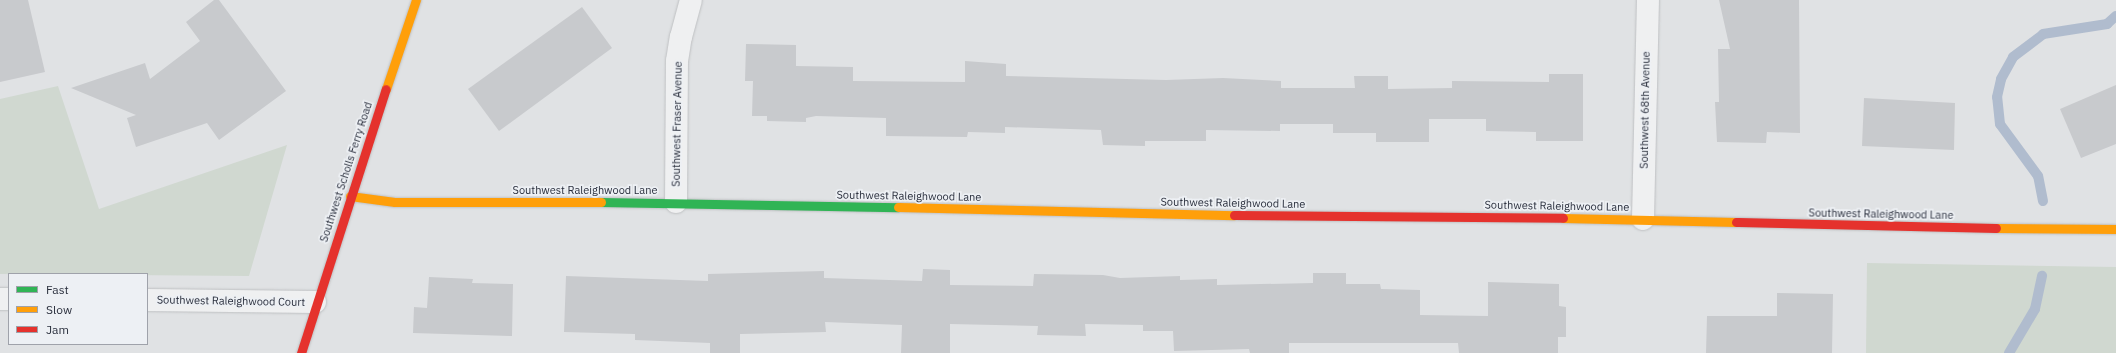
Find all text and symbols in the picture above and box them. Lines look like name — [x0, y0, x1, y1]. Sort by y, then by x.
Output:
street label: Southwest 68th Avenue — [1637, 51, 1653, 169]
street label: Southwest Fraser Avenue — [669, 61, 685, 187]
street label: Southwest Scholls Ferry Road — [317, 100, 375, 244]
street label: Southwest Raleighwood Lane — [513, 183, 657, 197]
street label: Southwest Raleighwood Lane — [836, 188, 982, 204]
street label: Southwest Raleighwood Lane — [1160, 195, 1306, 211]
street label: Southwest Raleighwood Lane — [1484, 198, 1630, 214]
street label: Southwest Raleighwood Lane — [1808, 206, 1954, 222]
legend — [8, 273, 148, 345]
text: Fast — [46, 282, 69, 297]
street label: Southwest Raleighwood Court — [157, 293, 305, 309]
text: Slow — [46, 302, 72, 317]
text: Jam — [46, 322, 69, 337]

